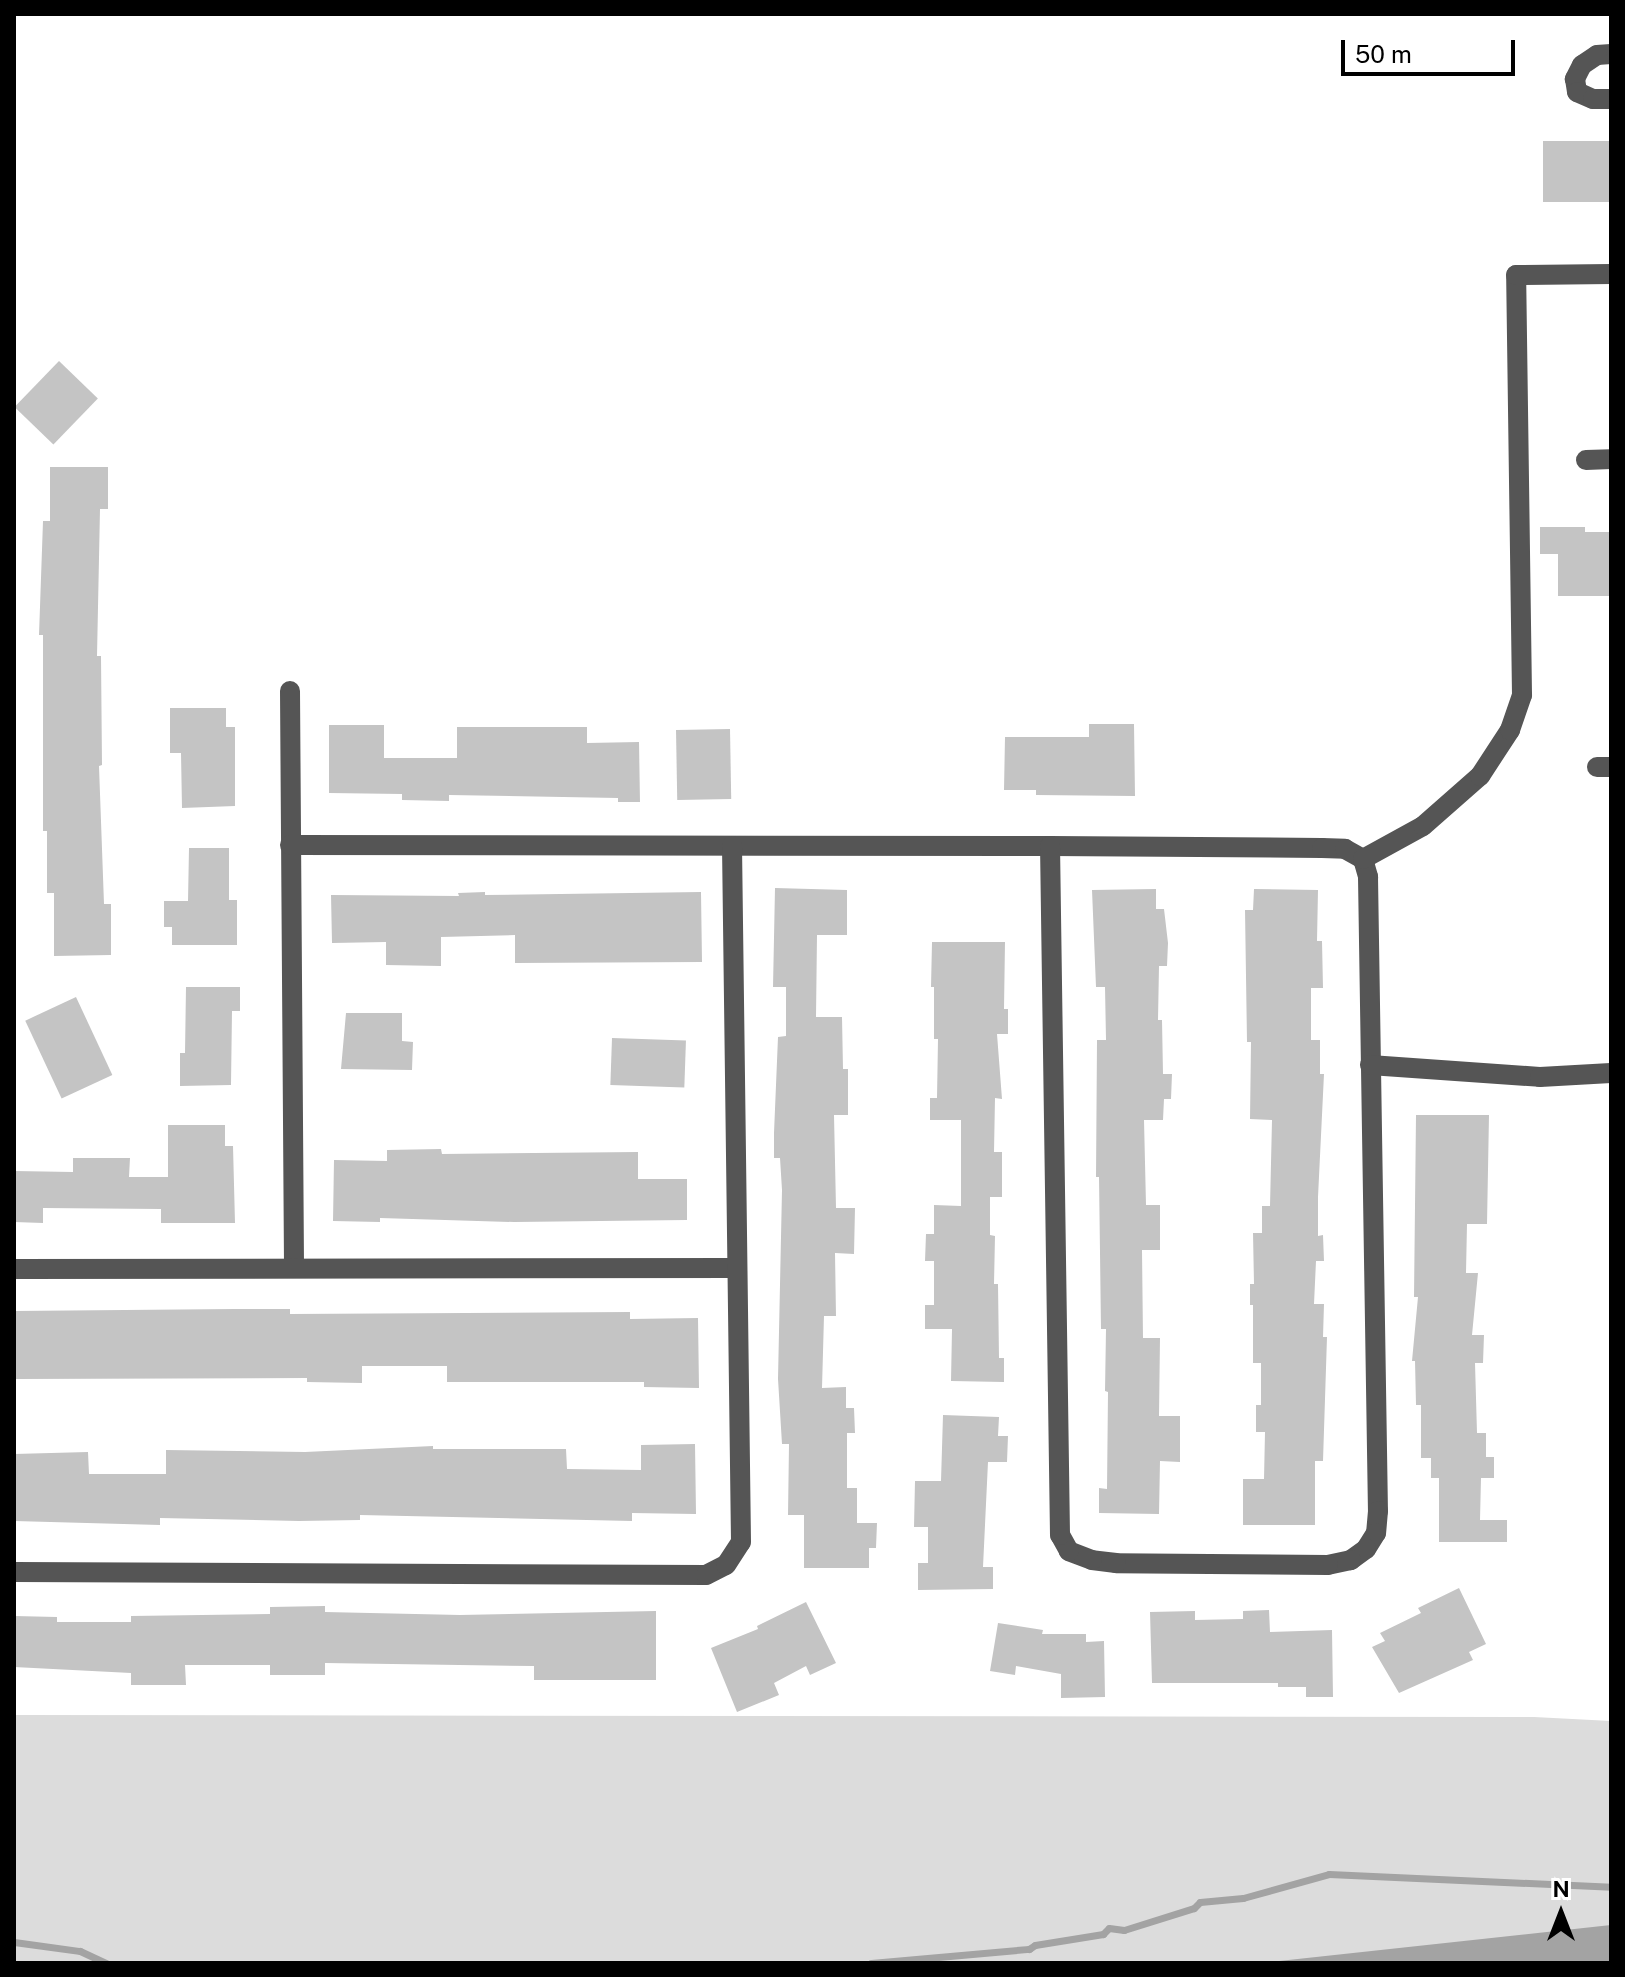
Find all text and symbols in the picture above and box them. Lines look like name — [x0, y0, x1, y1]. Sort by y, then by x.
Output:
scale bar — [1345, 24, 1519, 74]
text: 50 m — [1355, 40, 1412, 68]
north arrow — [1521, 1873, 1601, 1953]
text: N — [1552, 1876, 1570, 1902]

